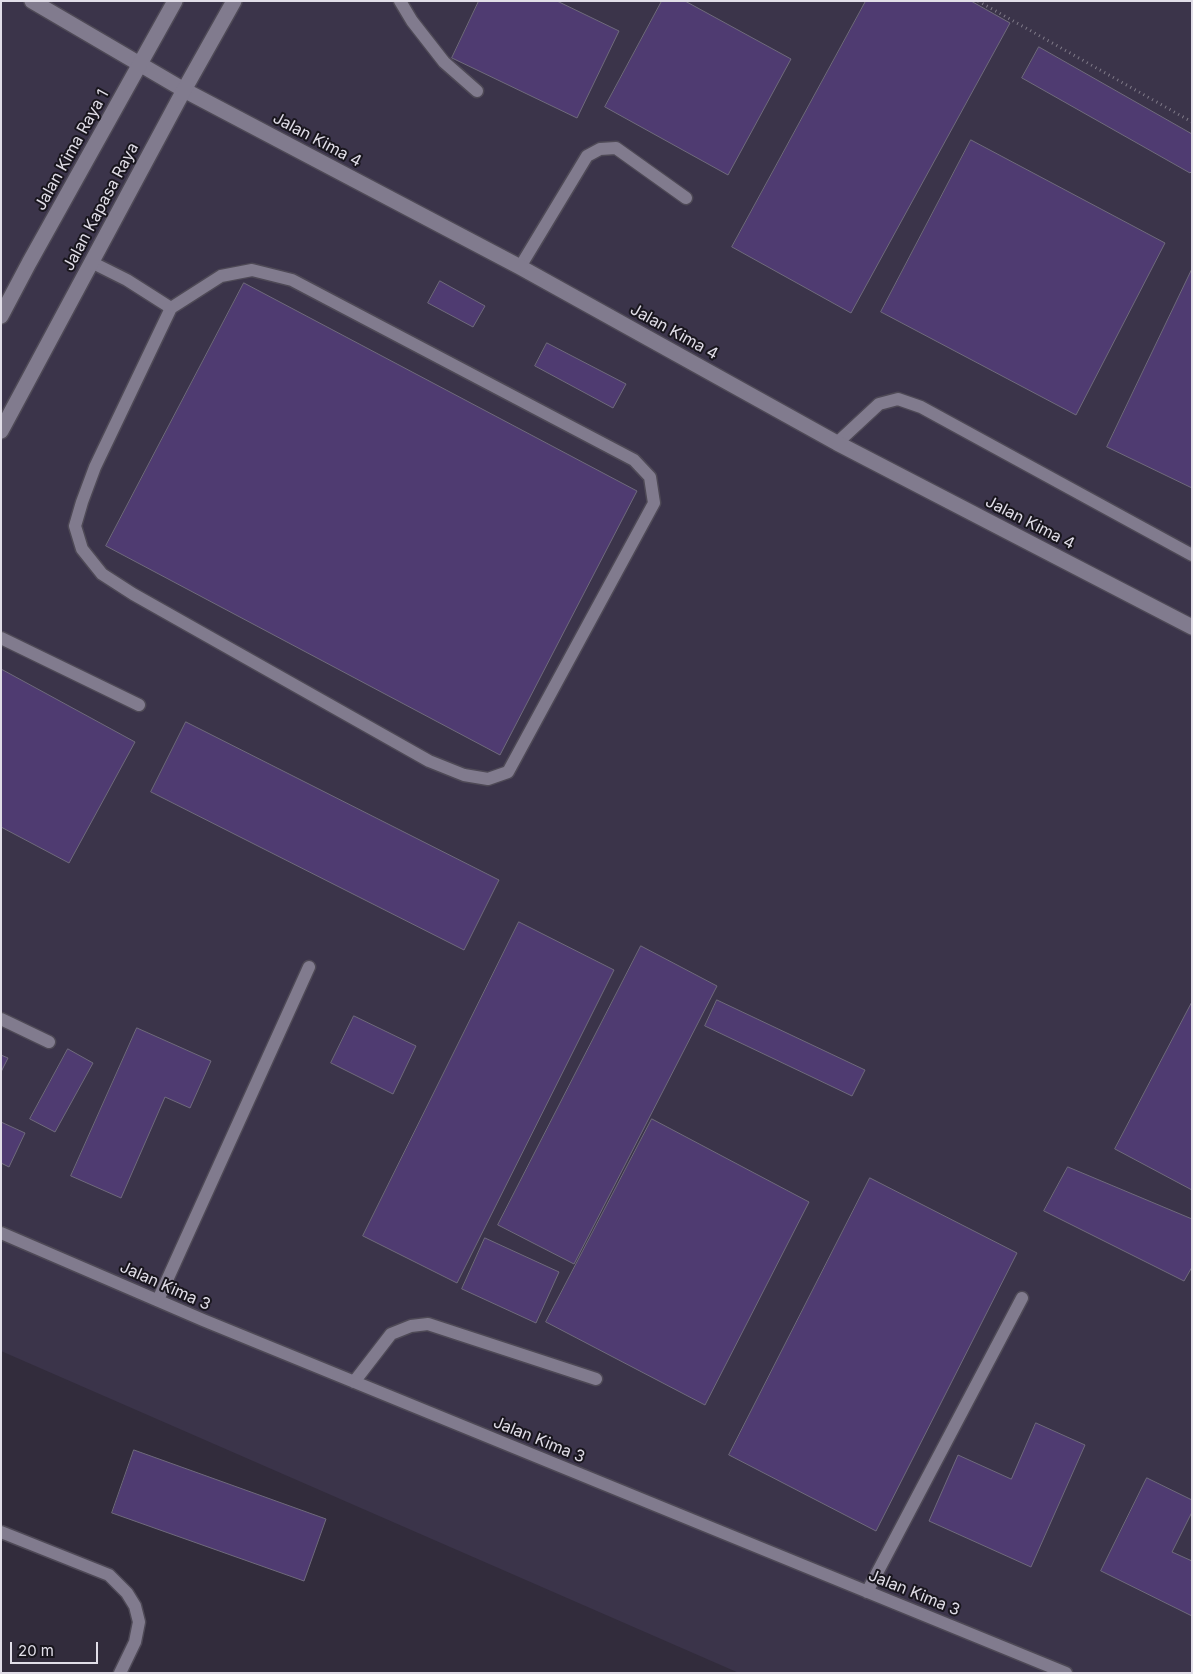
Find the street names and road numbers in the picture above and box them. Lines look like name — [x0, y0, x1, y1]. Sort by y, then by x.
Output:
street label: Jalan Kima Raya 1 — [31, 86, 113, 214]
street label: Jalan Kima 4 — [269, 109, 365, 171]
street label: Jalan Kapasa Raya — [59, 140, 143, 274]
street label: Jalan Kima 4 — [627, 300, 721, 364]
street label: Jalan Kima 4 — [982, 492, 1078, 554]
street label: Jalan Kima 3 — [117, 1257, 213, 1315]
street label: Jalan Kima 3 — [490, 1413, 588, 1467]
street label: Jalan Kima 3 — [865, 1566, 963, 1620]

